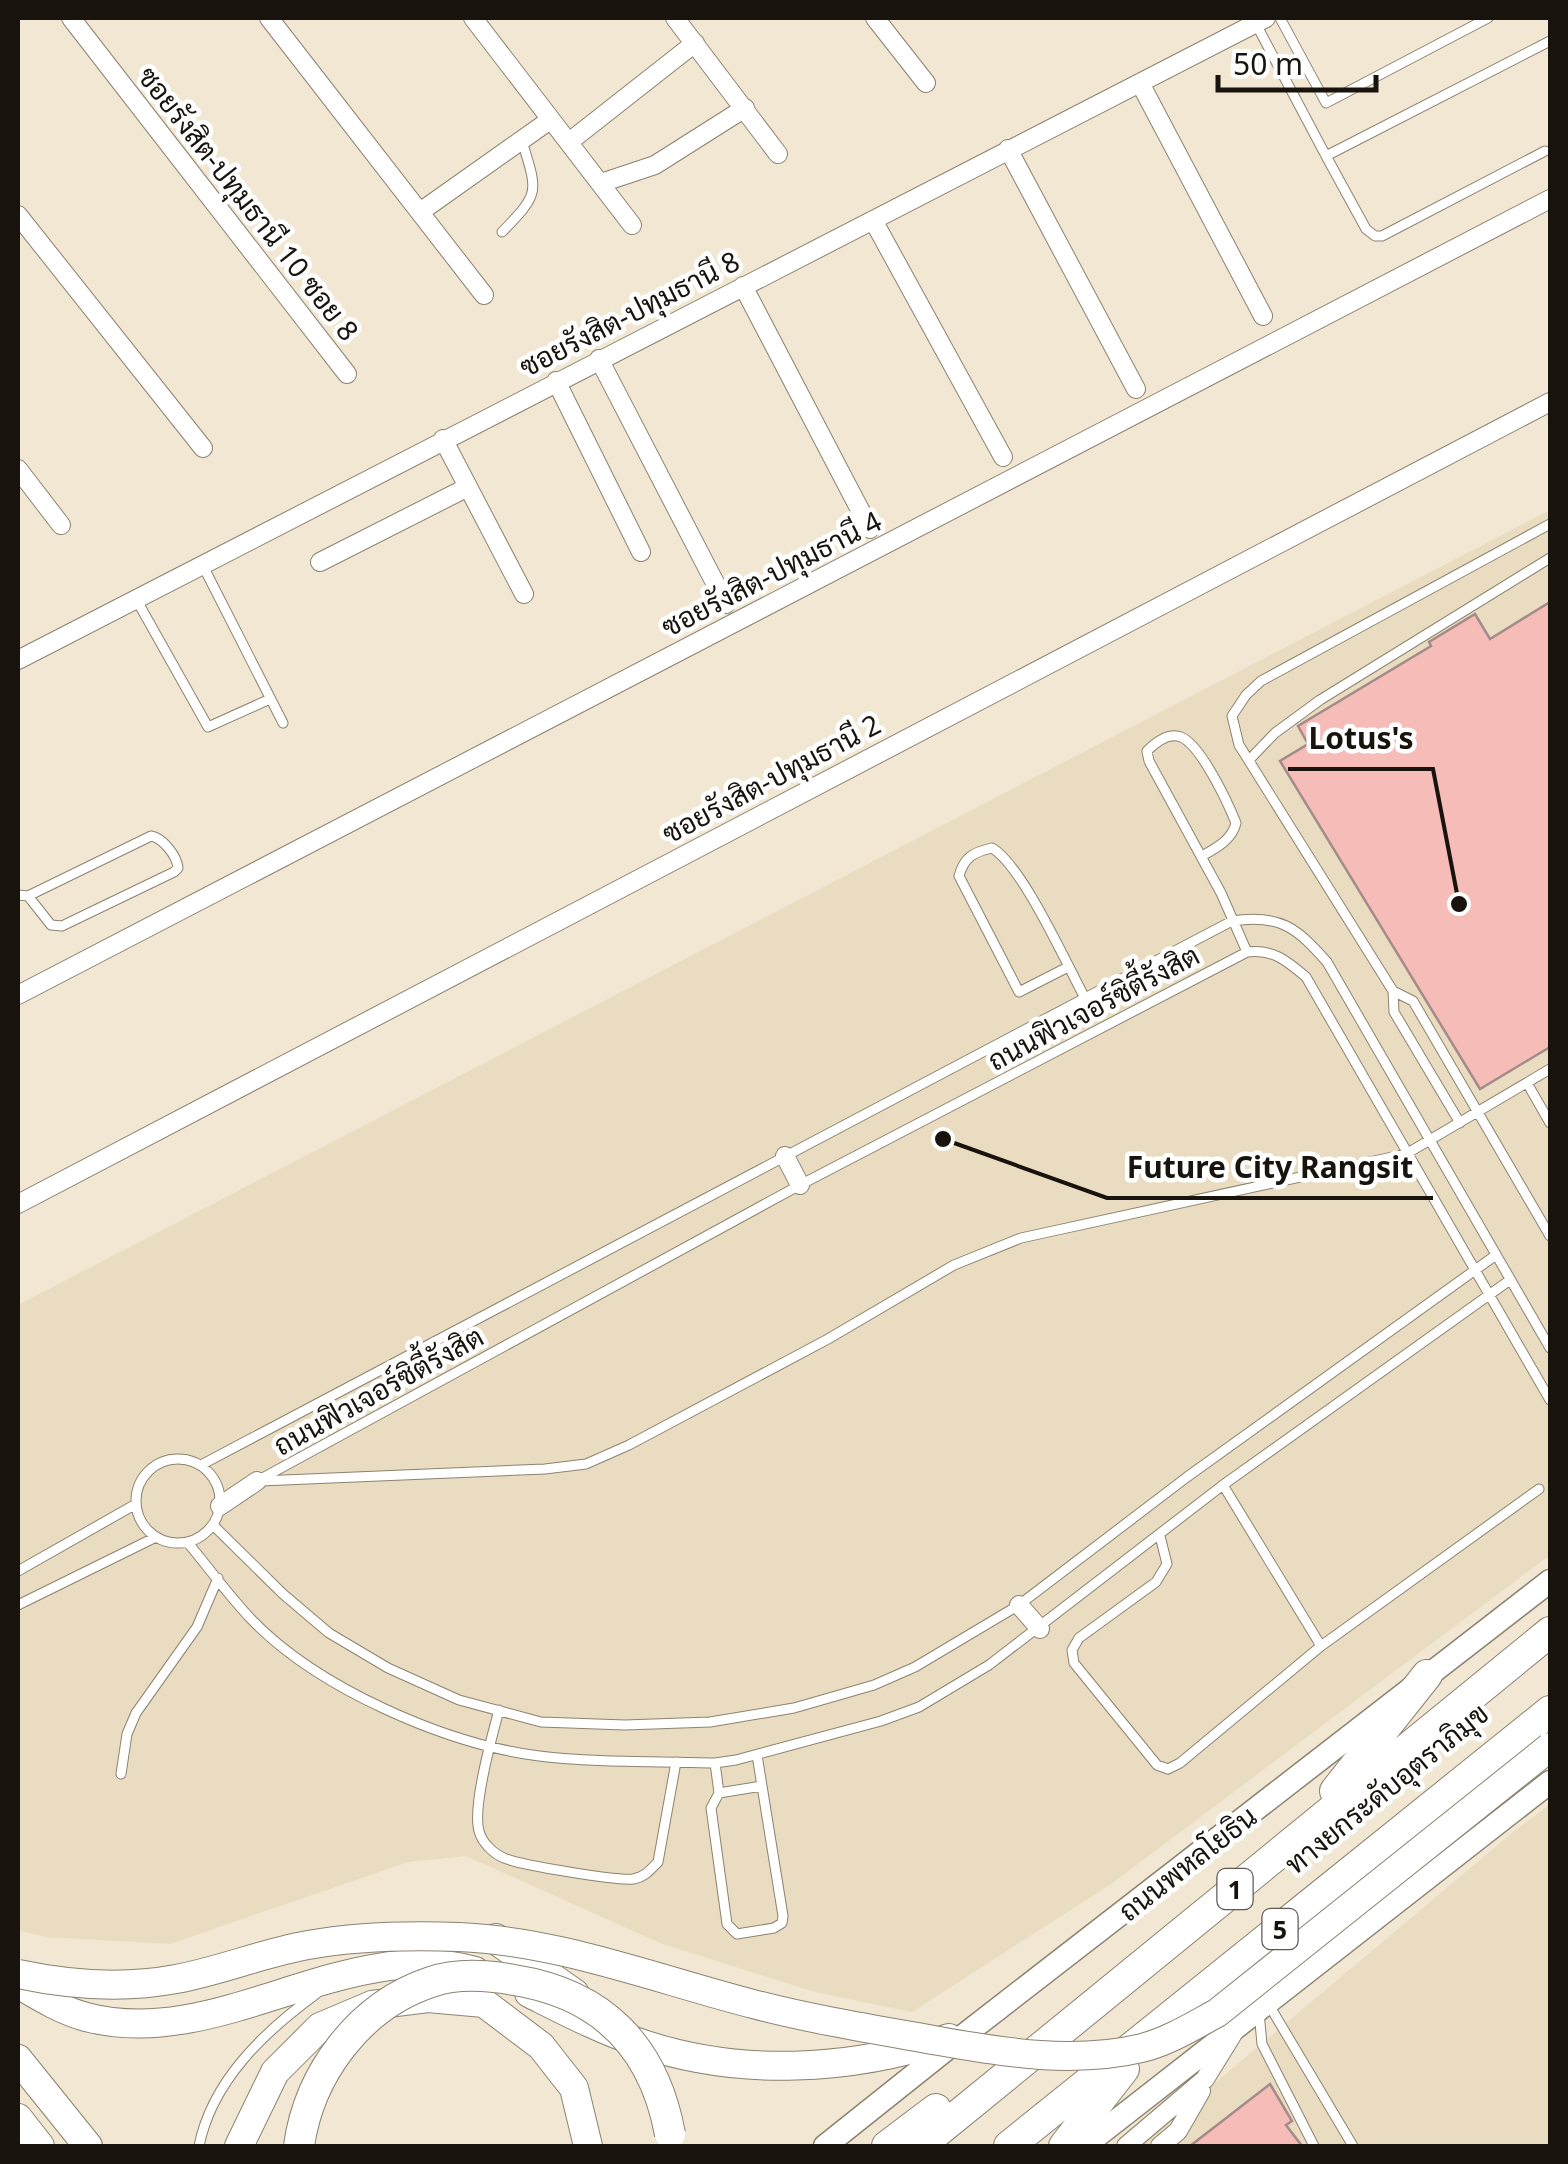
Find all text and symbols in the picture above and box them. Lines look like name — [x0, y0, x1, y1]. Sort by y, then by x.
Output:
scale bar — [1218, 30, 1376, 92]
text: 50 m — [1233, 43, 1303, 84]
street label: ซอยรังสิต-ปทุมธานี 10 ซอย 8 — [128, 58, 368, 349]
street label: ซอยรังสิต-ปทุมธานี 8 — [513, 241, 746, 387]
street label: ซอยรังสิต-ปทุมธานี 4 — [655, 501, 888, 647]
street label: ซอยรังสิต-ปทุมธานี 2 — [655, 704, 888, 853]
callout: Lotus's — [1288, 709, 1433, 769]
text: Lotus's — [1308, 717, 1414, 758]
street label: ถนนฟิวเจอร์ซิตี้รังสิต — [979, 932, 1205, 1079]
callout: Future City Rangsit — [1107, 1138, 1433, 1198]
text: Future City Rangsit — [1127, 1146, 1413, 1187]
street label: ถนนฟิวเจอร์ซิตี้รังสิต — [264, 1313, 490, 1463]
street label: ทางยกระดับอุตราภิมุข — [1276, 1694, 1497, 1883]
street label: ถนนพหลโยธิน — [1110, 1797, 1264, 1929]
road number: 1 — [1218, 1869, 1252, 1909]
road number: 5 — [1262, 1909, 1298, 1949]

